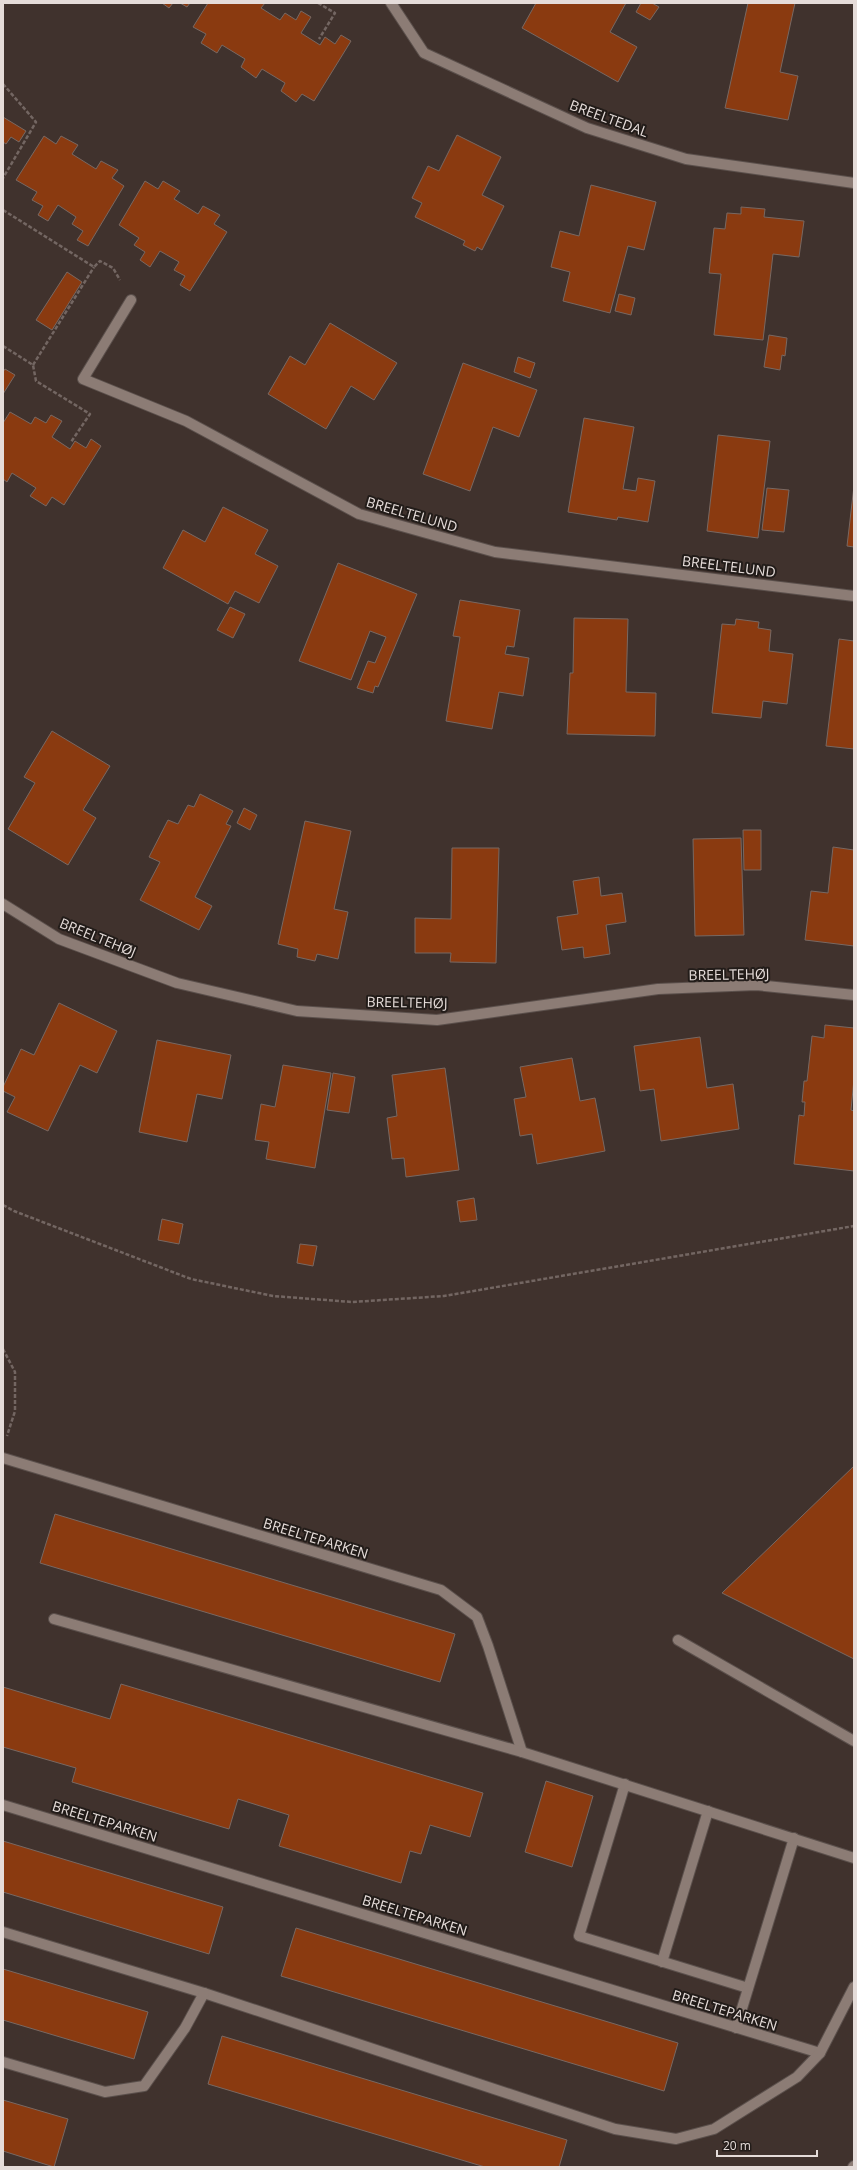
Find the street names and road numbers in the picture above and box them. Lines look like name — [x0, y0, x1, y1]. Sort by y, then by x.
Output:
street label: BREELTEDAL — [567, 95, 651, 141]
street label: BREELTELUND — [364, 492, 460, 536]
street label: BREELTELUND — [681, 551, 777, 581]
street label: BREELTEHØJ — [57, 913, 139, 961]
street label: BREELTEHØJ — [688, 964, 770, 984]
street label: BREELTEHØJ — [366, 992, 448, 1012]
street label: BREELTEPARKEN — [261, 1513, 371, 1563]
street label: BREELTEPARKEN — [50, 1796, 160, 1846]
street label: BREELTEPARKEN — [360, 1890, 470, 1940]
street label: BREELTEPARKEN — [670, 1985, 780, 2035]

